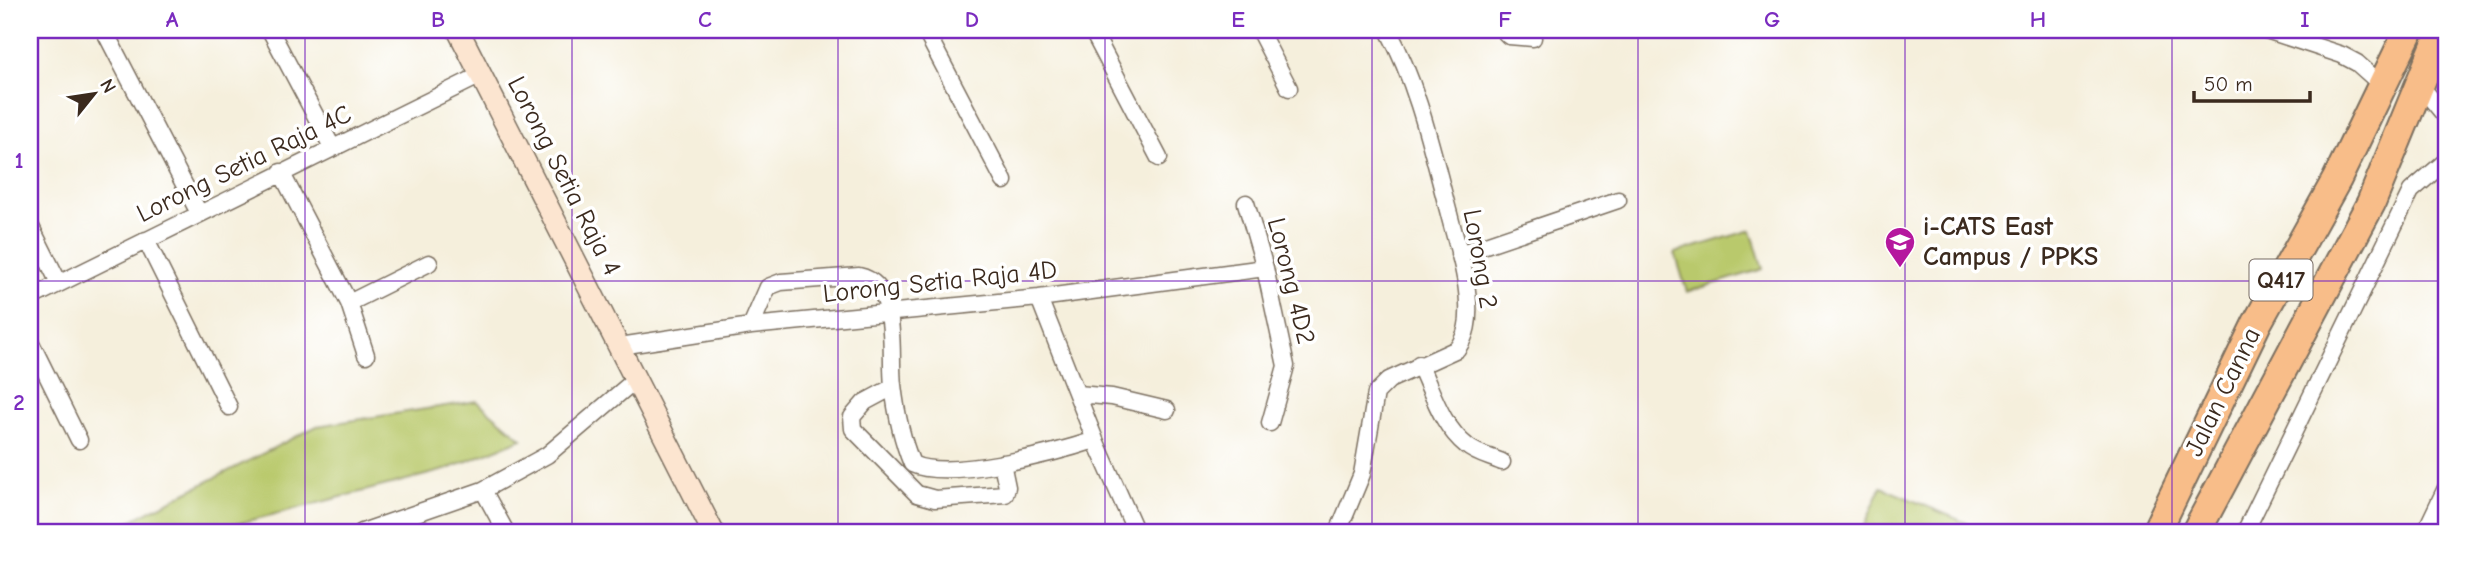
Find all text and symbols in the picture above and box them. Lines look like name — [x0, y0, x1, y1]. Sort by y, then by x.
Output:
text: A — [166, 6, 179, 33]
text: B — [431, 6, 445, 33]
text: C — [698, 6, 712, 33]
text: D — [965, 6, 979, 33]
text: E — [1231, 6, 1245, 33]
text: F — [1498, 6, 1512, 33]
text: G — [1764, 6, 1780, 33]
text: H — [2030, 6, 2046, 33]
text: I — [2300, 6, 2310, 33]
north arrow — [60, 60, 130, 130]
scale bar — [2194, 60, 2309, 104]
street label: Lorong Setia Raja 4 — [501, 72, 627, 280]
text: 50 m — [2204, 72, 2253, 96]
text: N — [95, 75, 120, 97]
street label: Lorong Setia Raja 4C — [132, 99, 356, 229]
text: 1 — [14, 147, 24, 174]
street label: Lorong 2 — [1457, 207, 1503, 311]
place label: i-CATS East Campus / PPKS — [1923, 212, 2098, 272]
street label: Lorong 4D2 — [1261, 215, 1321, 347]
school or university icon: i-CATS East Campus / PPKS — [1883, 225, 1917, 269]
street label: Lorong Setia Raja 4D — [821, 255, 1059, 309]
road number: Q417 — [2250, 260, 2312, 300]
street label: Jalan Canna — [2179, 323, 2267, 461]
text: 2 — [13, 389, 25, 416]

